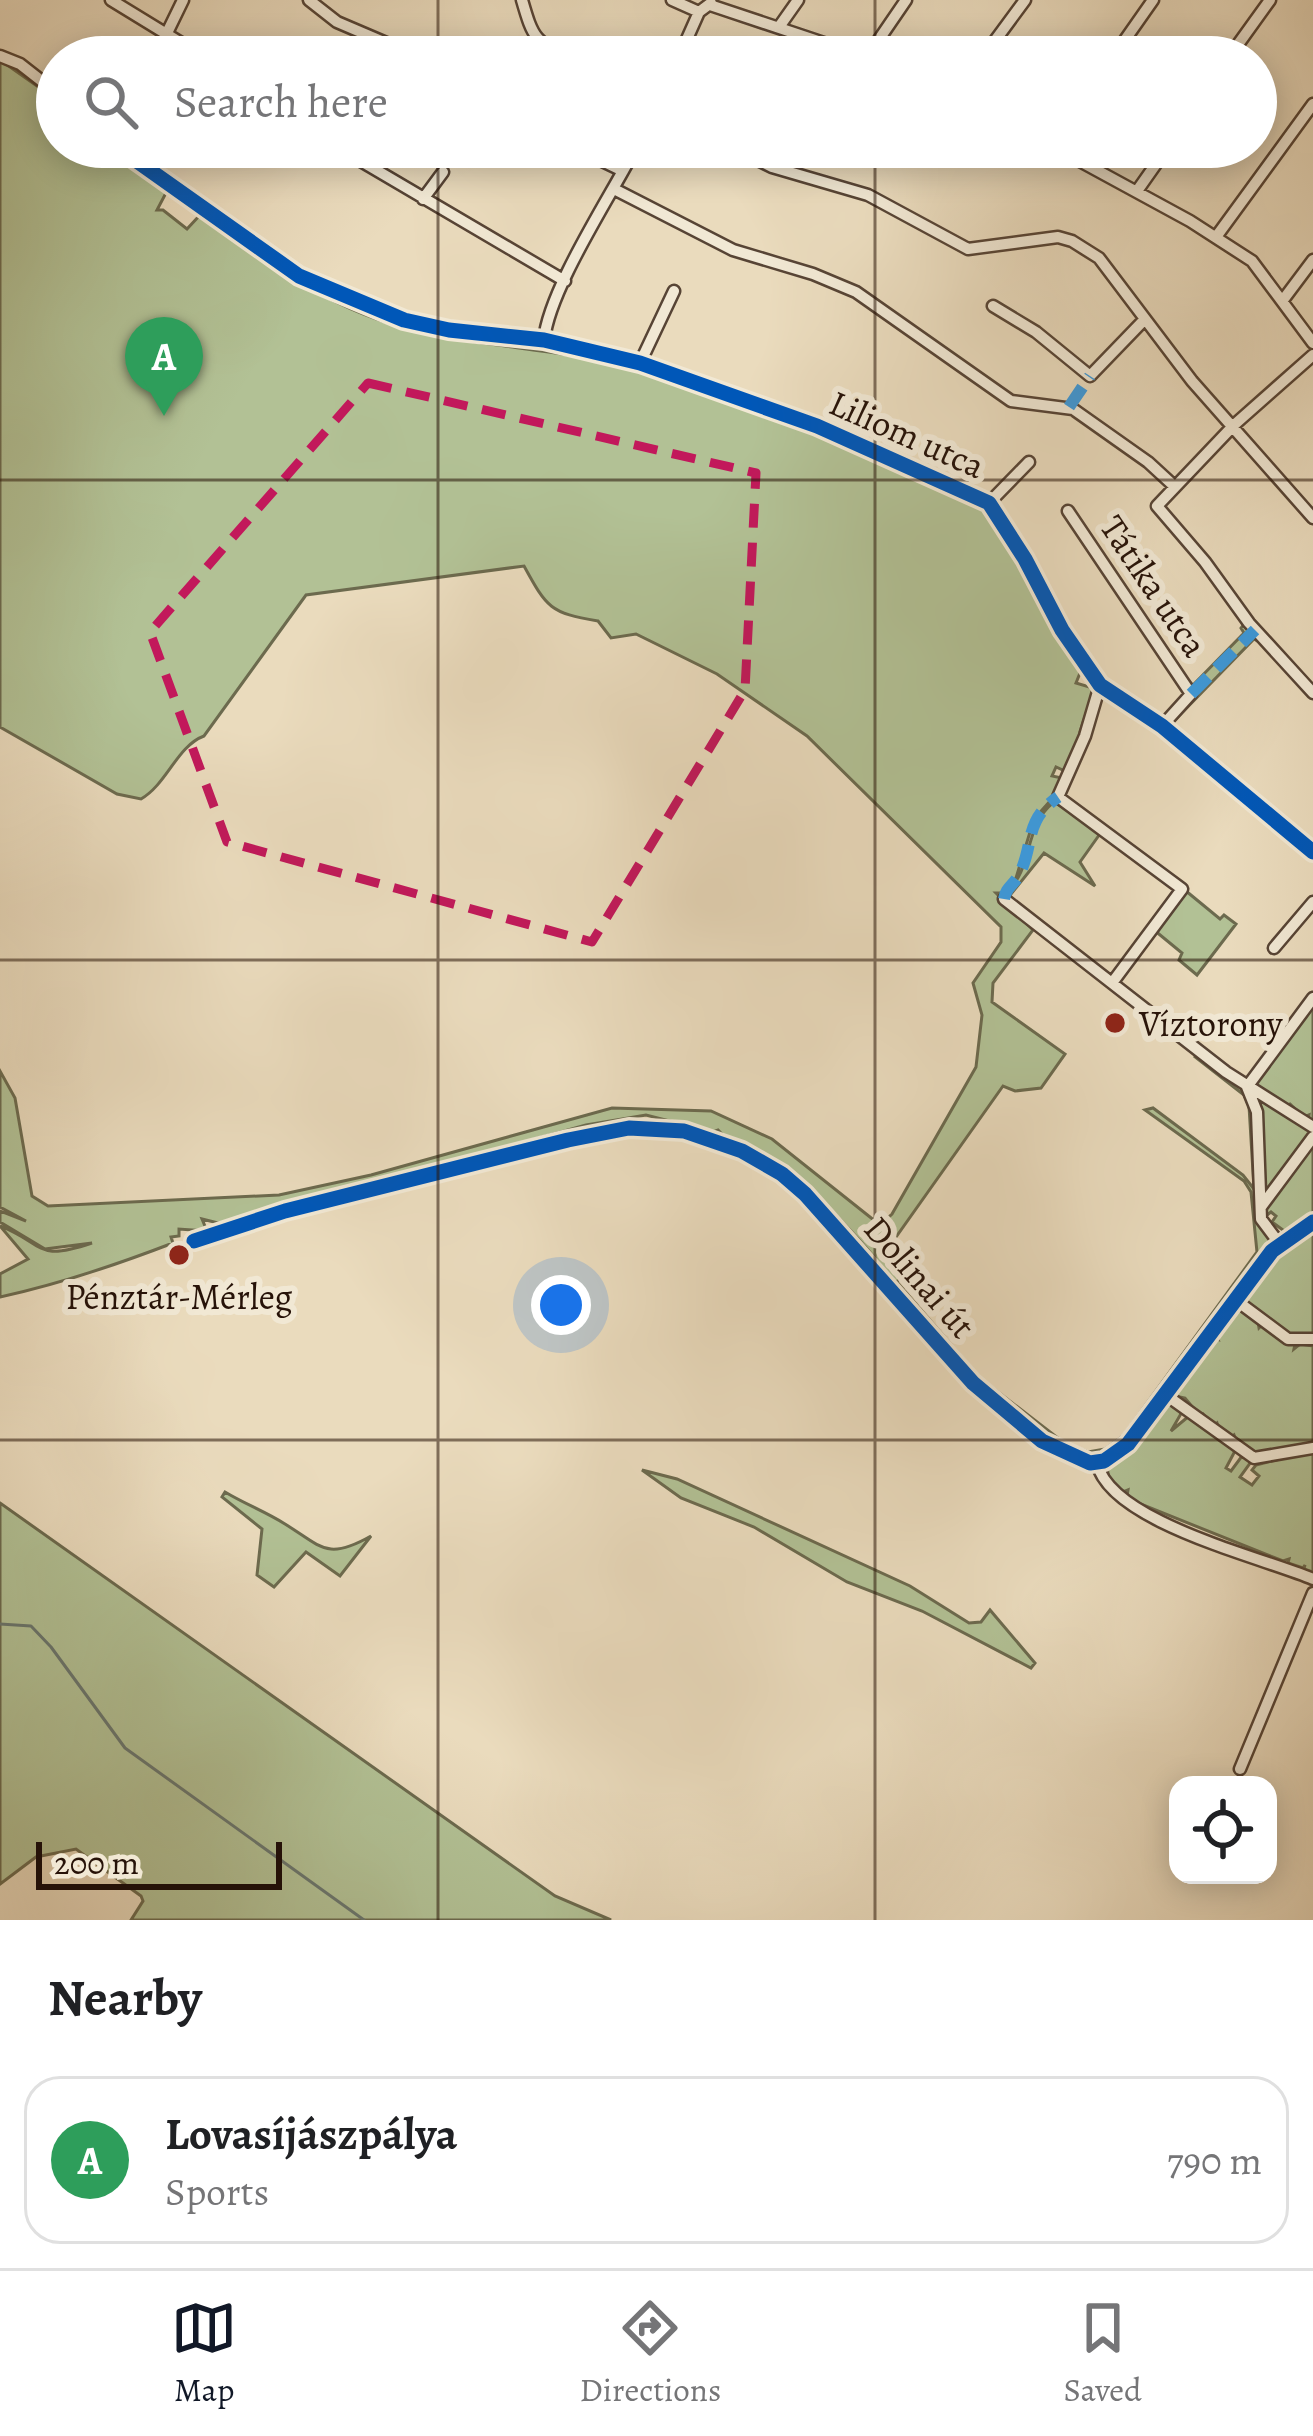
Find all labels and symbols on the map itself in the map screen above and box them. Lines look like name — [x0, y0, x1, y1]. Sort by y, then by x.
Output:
pin: A — [125, 317, 203, 416]
street label: Liliom utca — [821, 378, 993, 490]
street label: Tátika utca — [1089, 506, 1219, 667]
place label: Víztorony — [1138, 999, 1283, 1048]
marker: Víztorony — [1102, 1010, 1128, 1036]
street label: Dolinai út — [853, 1205, 987, 1349]
marker: Pénztár-Mérleg — [166, 1242, 192, 1268]
place label: Pénztár-Mérleg — [65, 1272, 293, 1321]
your location — [531, 1275, 591, 1335]
scale bar — [36, 1836, 282, 1889]

